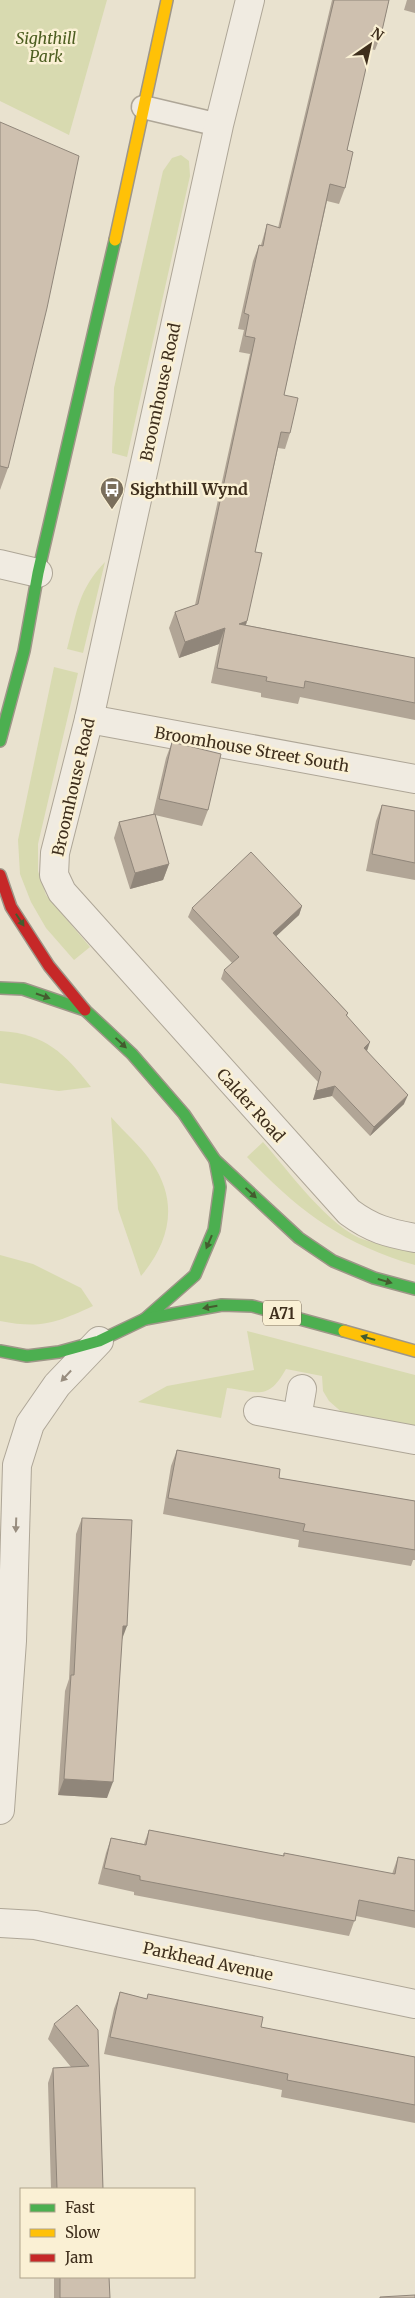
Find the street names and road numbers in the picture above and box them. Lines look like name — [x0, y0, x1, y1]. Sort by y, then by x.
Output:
street label: Broomhouse Road — [136, 321, 185, 463]
street label: Broomhouse Road — [47, 716, 99, 858]
street label: Broomhouse Street South — [153, 722, 351, 776]
street label: Calder Road — [213, 1064, 289, 1146]
road number: A71 — [263, 1300, 301, 1326]
street label: Parkhead Avenue — [141, 1937, 275, 1985]

